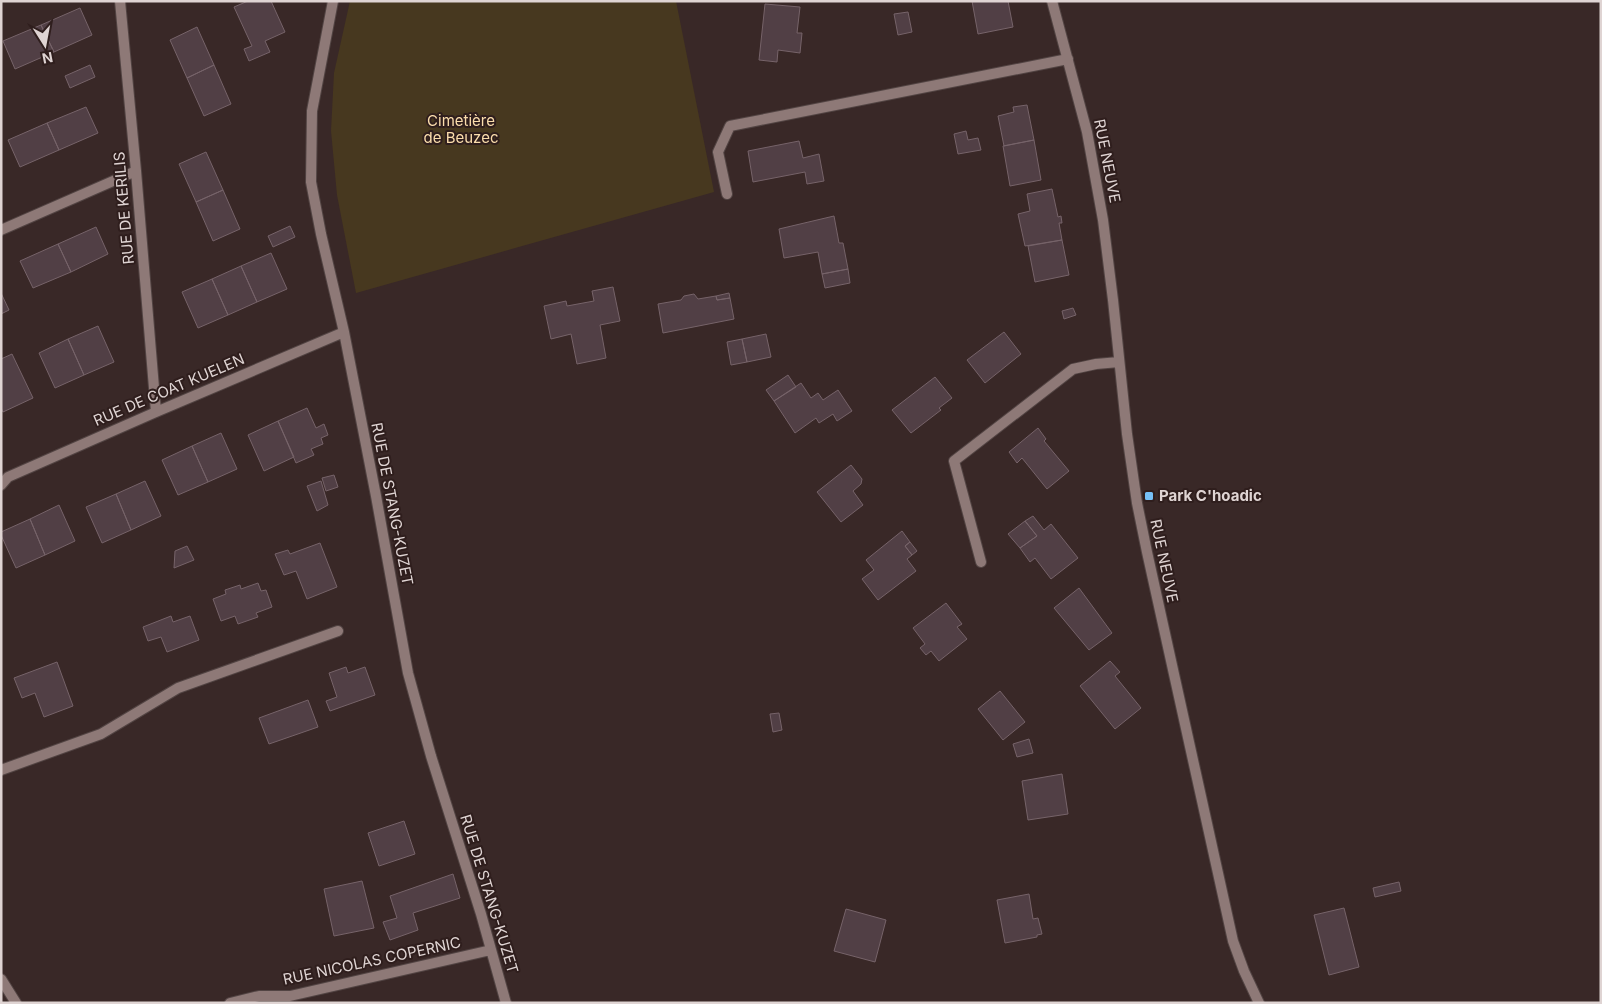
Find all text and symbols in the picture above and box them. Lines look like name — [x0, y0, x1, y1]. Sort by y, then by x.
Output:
north arrow — [20, 20, 70, 70]
text: N — [41, 49, 54, 68]
park label: Cimetière de Beuzec — [424, 111, 498, 147]
street label: RUE NEUVE — [1090, 117, 1125, 204]
street label: RUE DE KERILIS — [109, 151, 138, 265]
street label: RUE DE COAT KUELEN — [91, 349, 247, 430]
street label: RUE DE STANG-KUZET — [367, 421, 418, 587]
place label: Park C'hoadic — [1159, 486, 1262, 505]
marker: Park C'hoadic — [1143, 490, 1155, 502]
street label: RUE NEUVE — [1146, 517, 1183, 604]
street label: RUE DE STANG-KUZET — [456, 812, 523, 976]
street label: RUE NICOLAS COPERNIC — [281, 932, 463, 989]

